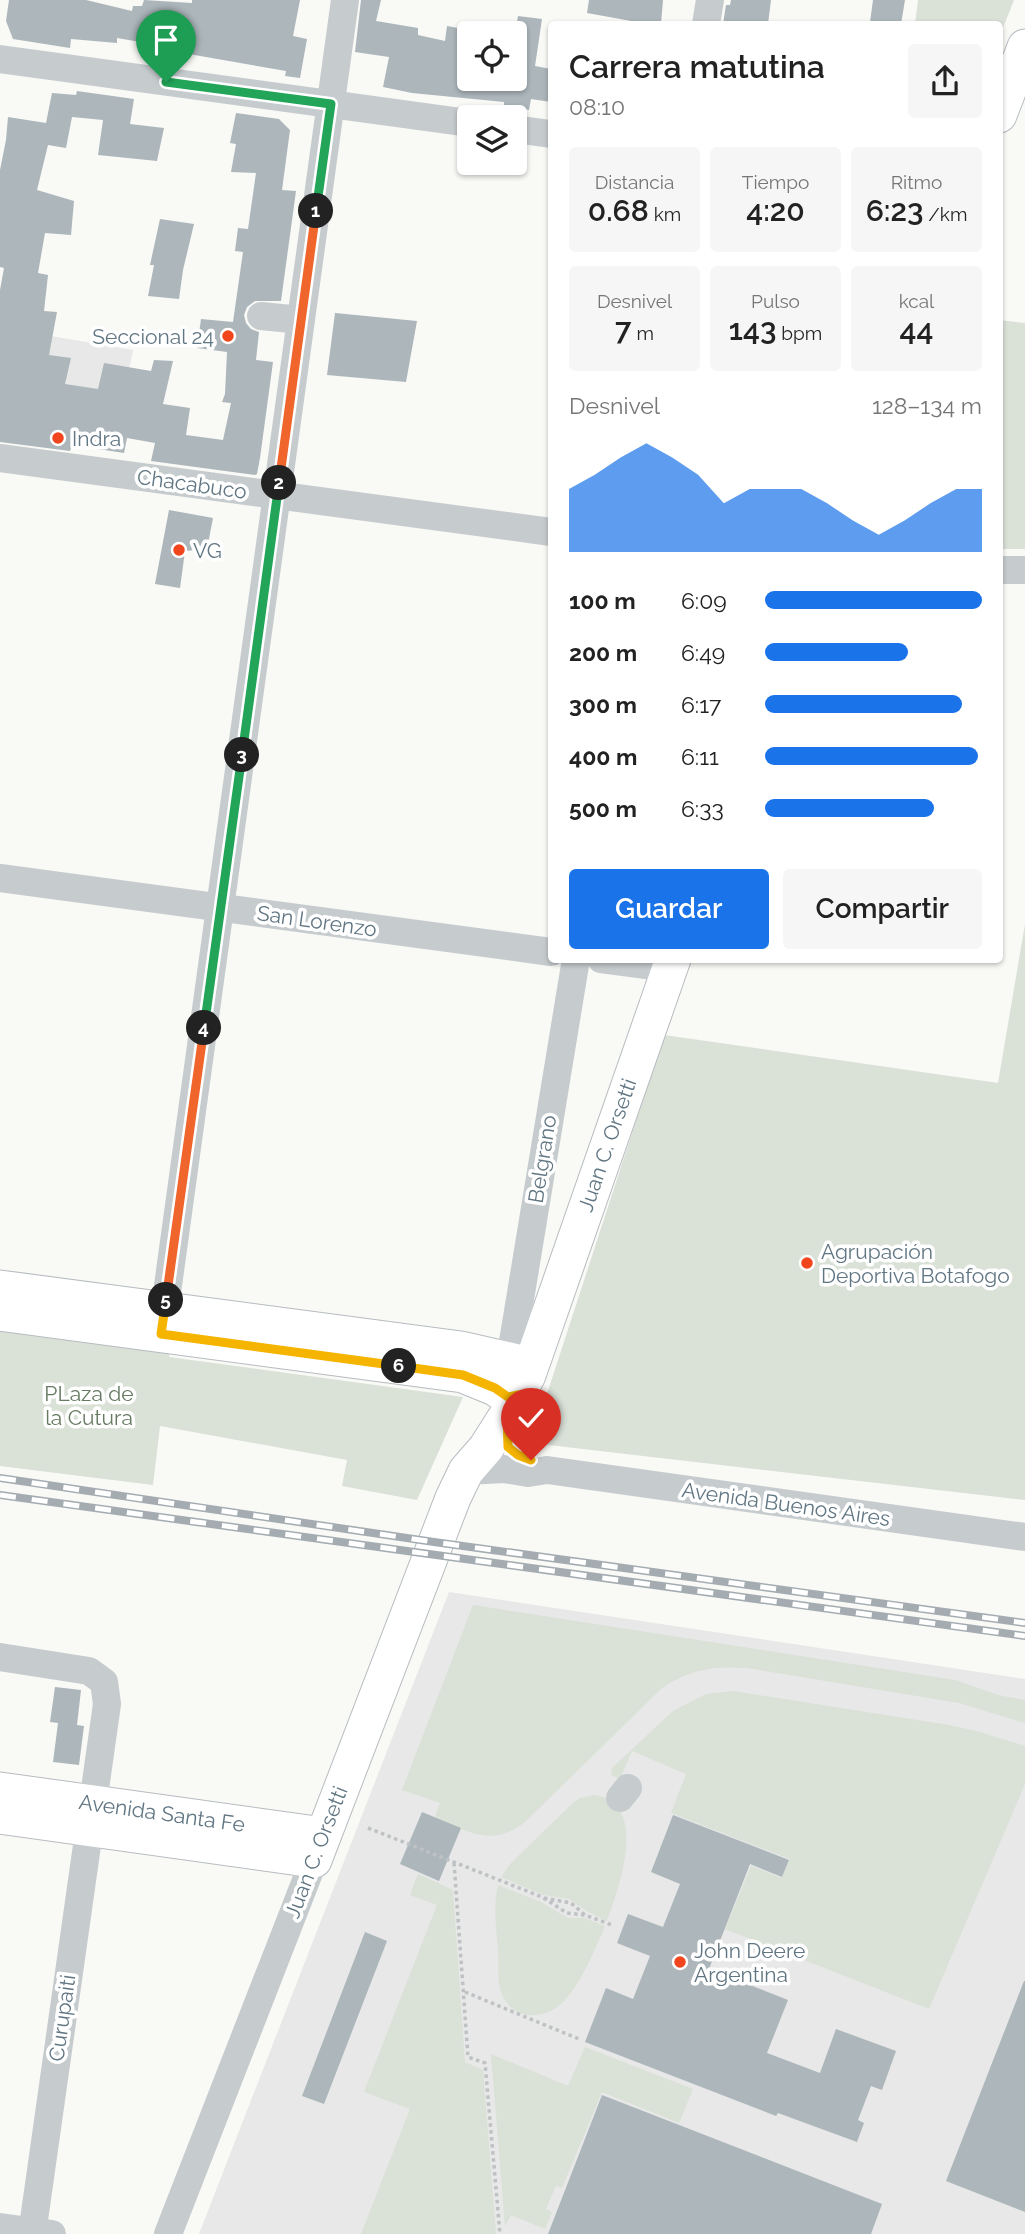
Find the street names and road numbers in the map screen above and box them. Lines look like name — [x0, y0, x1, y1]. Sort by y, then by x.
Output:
street label: Chacabuco — [136, 464, 248, 504]
street label: San Lorenzo — [256, 900, 378, 942]
street label: Juan C. Orsetti — [572, 1075, 642, 1215]
street label: Belgrano — [523, 1113, 561, 1205]
street label: Avenida Buenos Aires — [680, 1477, 892, 1531]
street label: Juan C. Orsetti — [279, 1782, 353, 1922]
street label: Avenida Santa Fe — [77, 1789, 247, 1837]
street label: Curupaiti — [44, 1973, 80, 2063]

